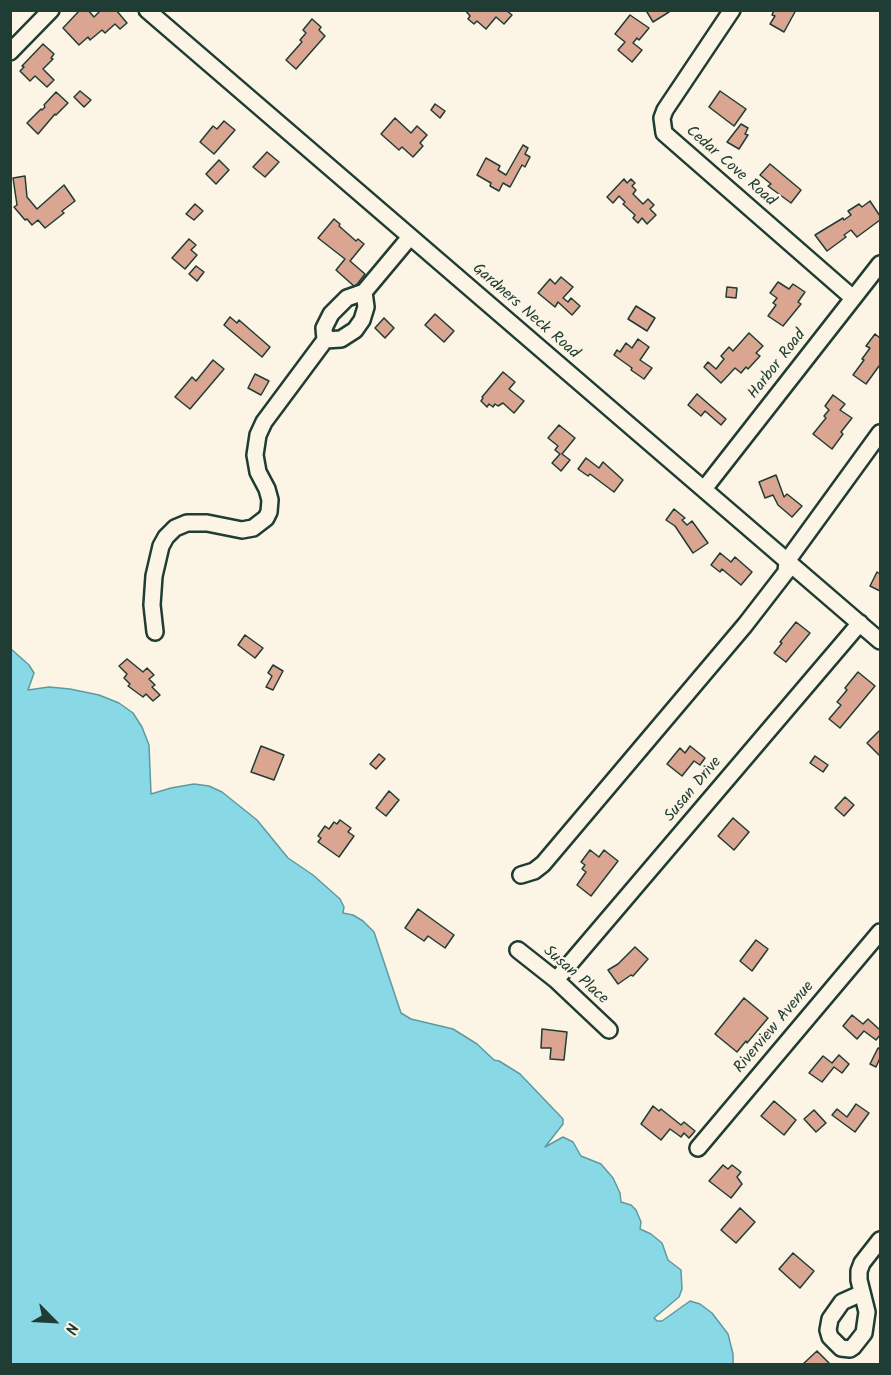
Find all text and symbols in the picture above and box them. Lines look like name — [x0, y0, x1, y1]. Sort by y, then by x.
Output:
street label: Cedar Cove Road — [681, 123, 779, 211]
street label: Gardners Neck Road — [467, 260, 583, 364]
street label: Harbor Road — [745, 326, 811, 404]
street label: Susan Drive — [661, 754, 727, 826]
street label: Susan Place — [539, 943, 611, 1009]
street label: Riverview Avenue — [731, 978, 819, 1078]
north arrow — [24, 1291, 84, 1351]
text: N — [57, 1319, 84, 1338]

